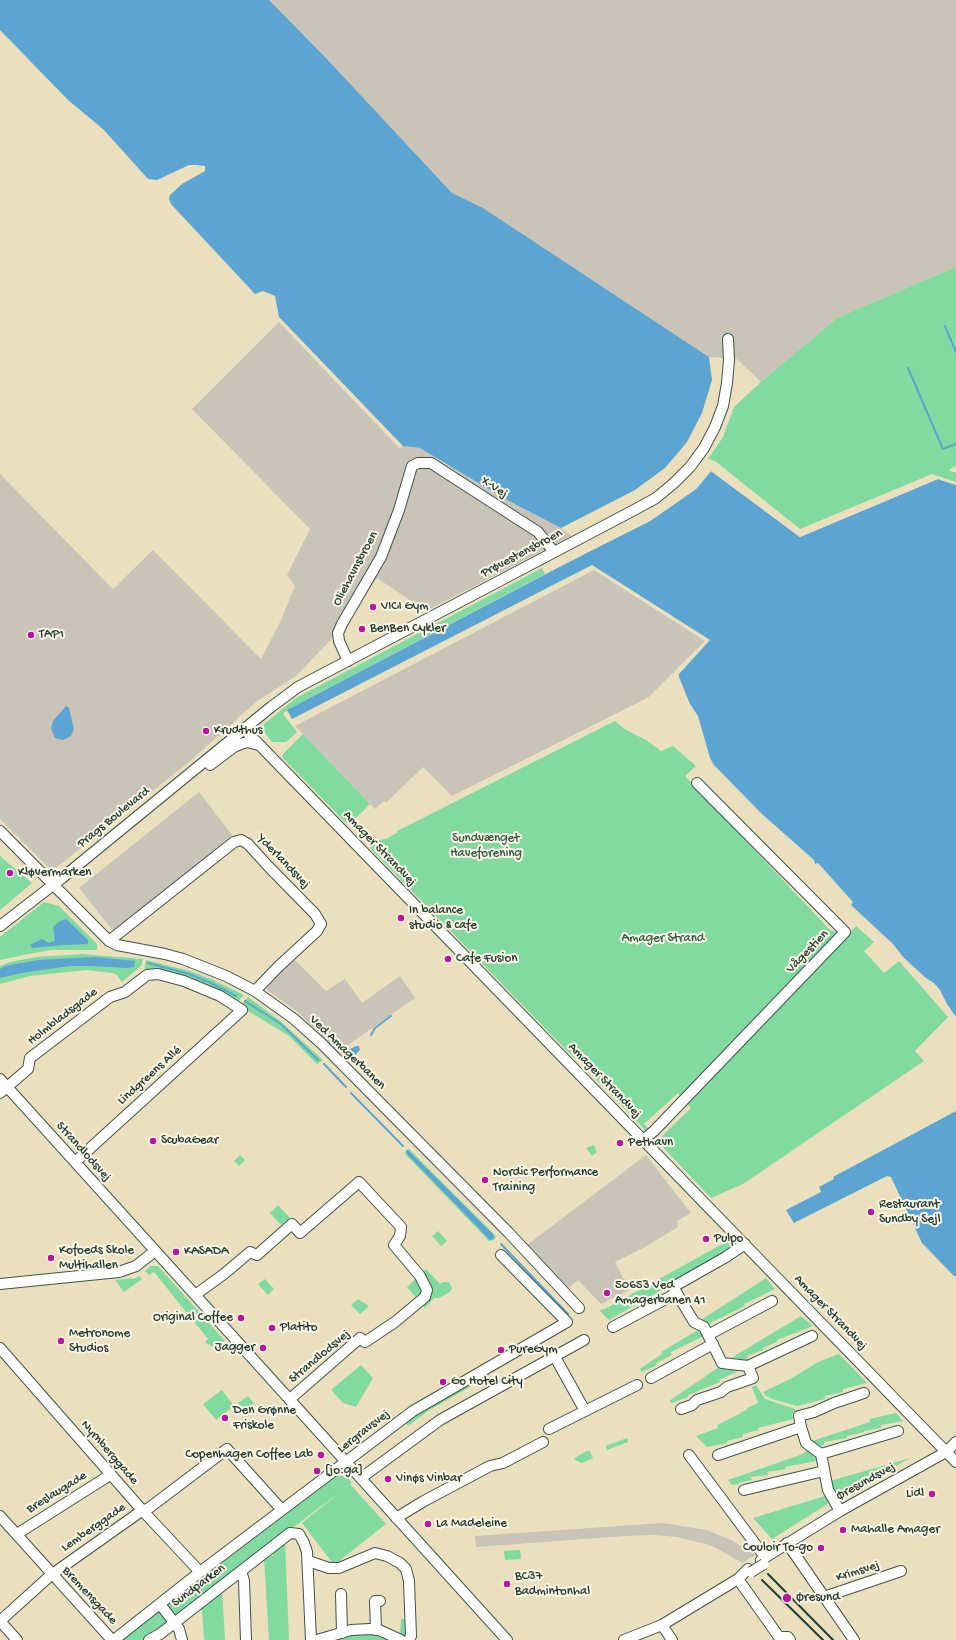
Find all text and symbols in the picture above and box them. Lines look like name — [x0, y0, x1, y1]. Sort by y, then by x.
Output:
street label: X-Vej — [478, 474, 510, 502]
street label: Prøvestensbroen — [479, 526, 565, 582]
street label: Oliehavnsbroen — [330, 529, 382, 609]
place label: VICI Gym — [381, 599, 428, 615]
marker: VICI Gym — [368, 602, 378, 612]
place label: BenBen Cykler — [370, 621, 446, 637]
marker: BenBen Cykler — [357, 624, 367, 634]
place label: TAP1 — [39, 627, 64, 643]
marker: TAP1 — [26, 630, 36, 640]
place label: Krudthus — [214, 723, 263, 739]
marker: Krudthus — [201, 726, 211, 736]
street label: Prags Boulevard — [75, 784, 153, 852]
street label: Amager Strandvej — [339, 808, 419, 890]
street label: Yderlandsvej — [253, 831, 313, 893]
park label: Sundvænget Haveforening — [450, 831, 522, 862]
place label: Kløvermarken — [18, 865, 92, 881]
marker: Kløvermarken — [5, 868, 15, 878]
place label: In balance studio & cafe — [409, 903, 477, 934]
marker: In balance studio & cafe — [396, 913, 406, 923]
street label: Vågestien — [784, 927, 832, 977]
park label: Amager Strand — [622, 931, 704, 947]
place label: Cafe Fusion — [456, 951, 517, 967]
marker: Cafe Fusion — [443, 954, 453, 964]
street label: Holmbladsgade — [25, 985, 101, 1049]
street label: Ved Amagerbanen — [305, 1012, 389, 1094]
street label: Amager Strandvej — [564, 1040, 644, 1122]
street label: Lindgreens Allé — [115, 1043, 185, 1109]
street label: Strandlodsvej — [52, 1119, 114, 1185]
place label: ScubaGear — [161, 1133, 218, 1149]
place label: Pethavn — [628, 1135, 673, 1151]
marker: ScubaGear — [148, 1136, 158, 1146]
marker: Pethavn — [615, 1138, 625, 1148]
place label: Nordic Performance Training — [493, 1165, 598, 1196]
marker: Nordic Performance Training — [480, 1175, 490, 1185]
place label: Restaurant Sundby Sejl — [879, 1197, 941, 1228]
marker: Restaurant Sundby Sejl — [866, 1207, 876, 1217]
place label: Pulpo — [714, 1231, 743, 1247]
marker: Pulpo — [701, 1234, 711, 1244]
place label: Kofoeds Skole Multihallen — [59, 1243, 134, 1274]
place label: KASADA — [184, 1244, 229, 1260]
marker: KASADA — [171, 1247, 181, 1257]
marker: Kofoeds Skole Multihallen — [46, 1253, 56, 1263]
street label: Amager Strandvej — [790, 1272, 870, 1354]
place label: 50653 Ved Amagerbanen 41 — [615, 1278, 705, 1309]
marker: 50653 Ved Amagerbanen 41 — [602, 1288, 612, 1298]
place label: Original Coffee — [153, 1310, 233, 1326]
marker: Original Coffee — [236, 1313, 246, 1323]
place label: Platito — [280, 1320, 317, 1336]
marker: Platito — [267, 1323, 277, 1333]
place label: Metronome Studios — [69, 1326, 130, 1357]
street label: Strandlodsvej — [286, 1327, 354, 1387]
marker: Metronome Studios — [56, 1336, 66, 1346]
place label: Jagger — [215, 1340, 255, 1356]
place label: PureGym — [509, 1342, 557, 1358]
marker: Jagger — [258, 1343, 268, 1353]
marker: PureGym — [496, 1345, 506, 1355]
place label: Go Hotel City — [451, 1374, 523, 1390]
marker: Go Hotel City — [438, 1377, 448, 1387]
place label: Den Grønne Friskole — [233, 1403, 296, 1434]
street label: Lergravsvej — [335, 1407, 393, 1457]
marker: Den Grønne Friskole — [220, 1413, 230, 1423]
street label: Nyrnberggade — [77, 1418, 141, 1488]
place label: Copenhagen Coffee Lab — [185, 1447, 313, 1463]
marker: Copenhagen Coffee Lab — [316, 1450, 326, 1460]
street label: Øresundsvej — [834, 1459, 898, 1505]
place label: [jo:ga] — [325, 1463, 363, 1479]
marker: [jo:ga] — [312, 1466, 322, 1476]
street label: Breslaugade — [24, 1468, 90, 1518]
place label: Vinøs Vinbar — [396, 1471, 462, 1487]
marker: Vinøs Vinbar — [383, 1474, 393, 1484]
place label: Lidl — [906, 1486, 924, 1502]
marker: Lidl — [927, 1489, 937, 1499]
street label: Lemberggade — [59, 1500, 129, 1556]
place label: La Madeleine — [436, 1516, 507, 1532]
marker: La Madeleine — [423, 1519, 433, 1529]
place label: Mahalle Amager — [851, 1522, 940, 1538]
marker: Mahalle Amager — [838, 1525, 848, 1535]
place label: Couloir To-go — [743, 1540, 813, 1556]
marker: Couloir To-go — [816, 1543, 826, 1553]
street label: Krimsvej — [834, 1558, 882, 1586]
street label: Sundparken — [169, 1561, 229, 1611]
street label: Bremensgade — [58, 1564, 120, 1628]
place label: BC37 Badmintonhal — [515, 1569, 590, 1600]
marker: BC37 Badmintonhal — [502, 1579, 512, 1589]
place label: Øresund — [796, 1590, 840, 1606]
marker: Øresund — [781, 1592, 793, 1604]

